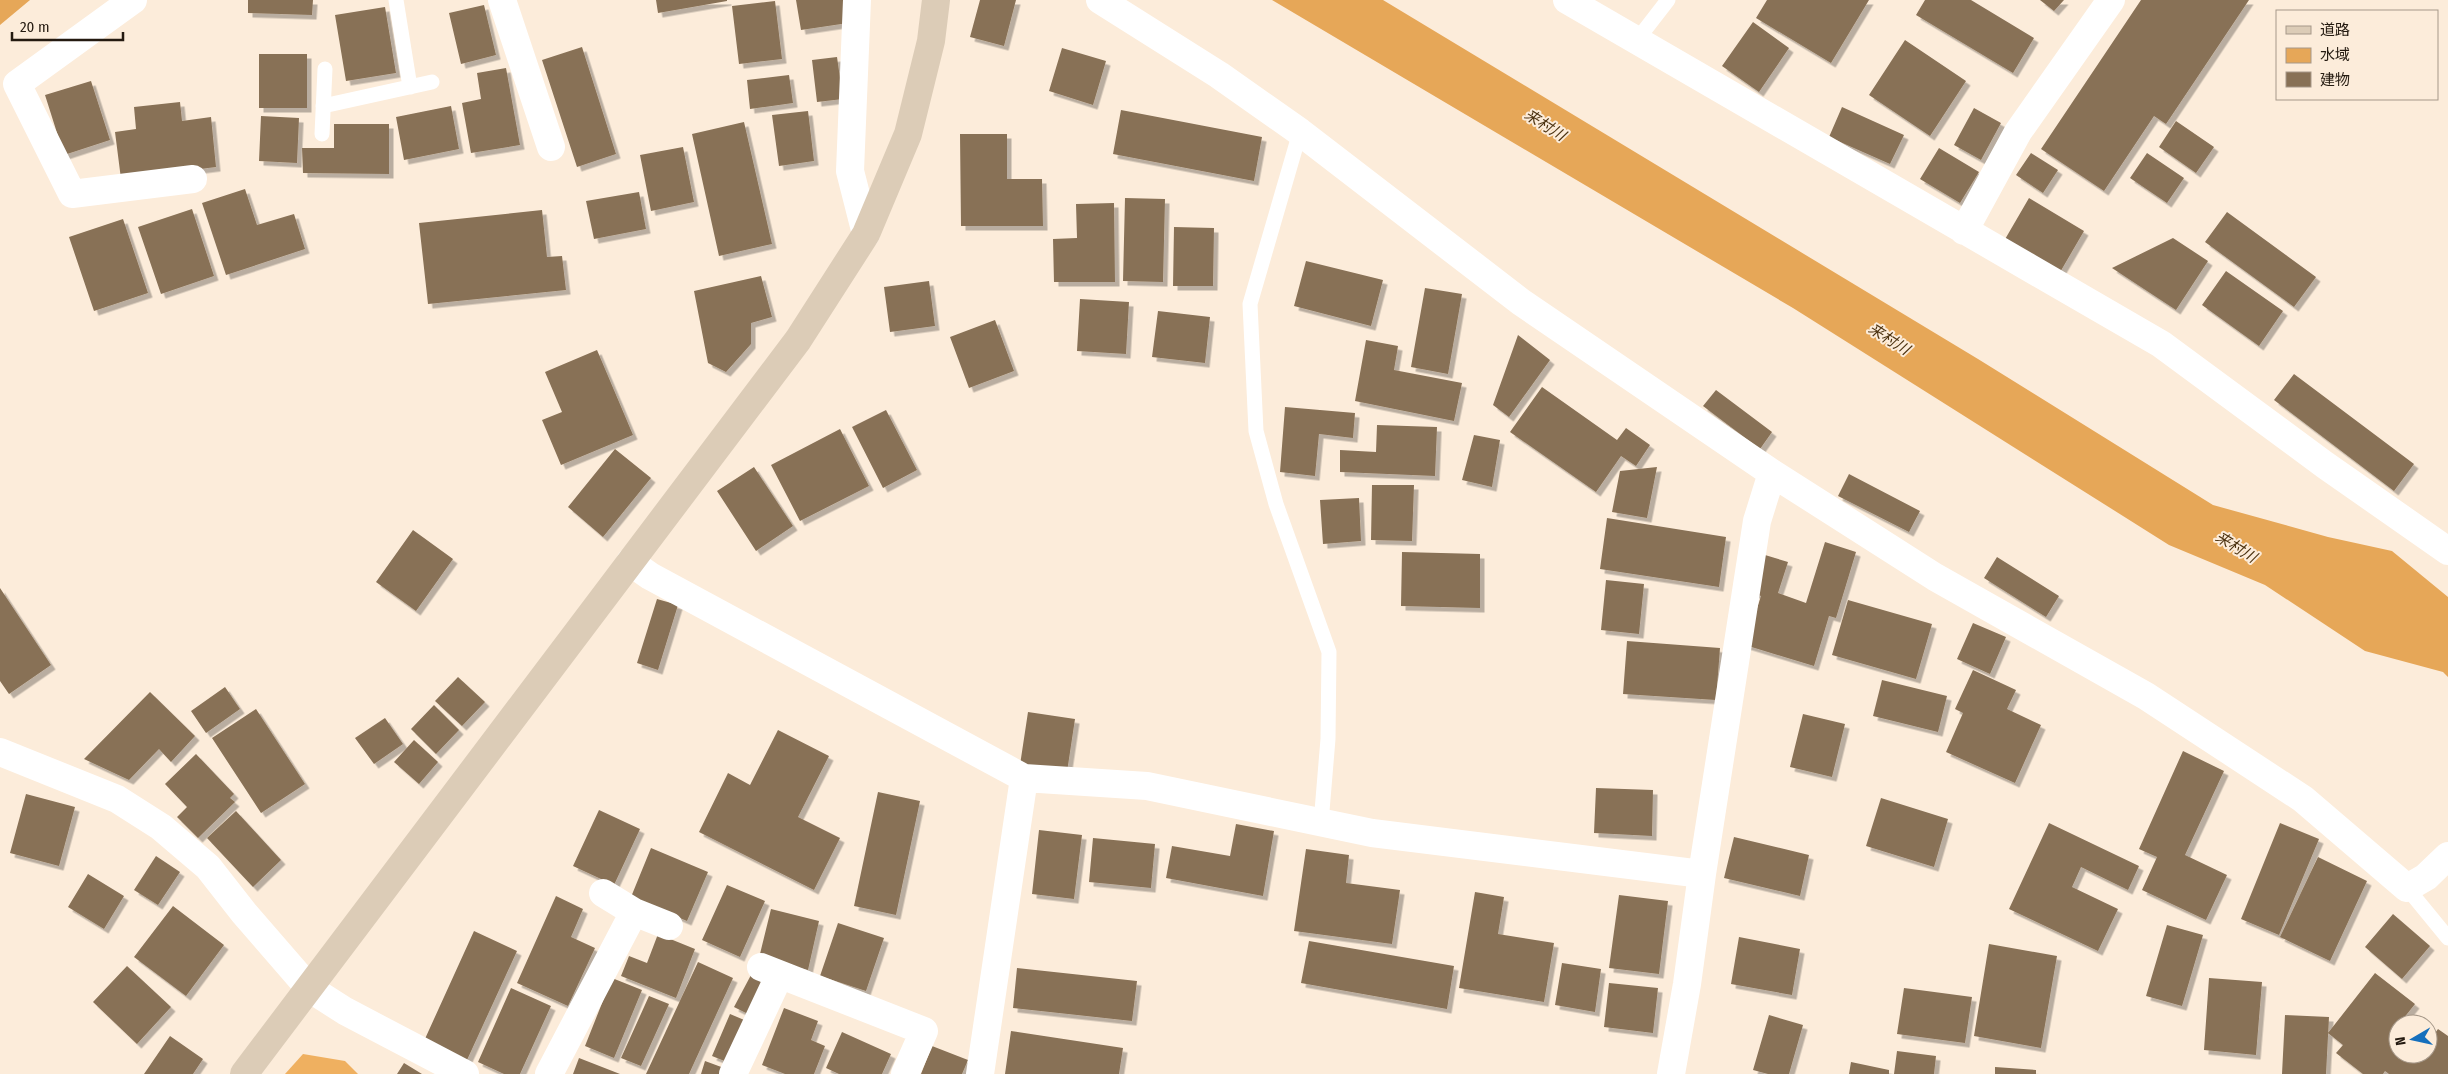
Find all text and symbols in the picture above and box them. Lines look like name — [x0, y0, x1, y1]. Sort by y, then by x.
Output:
scale bar — [12, 10, 124, 42]
legend — [2276, 10, 2438, 100]
text: 20 m — [20, 18, 50, 36]
text: 道路 — [2320, 21, 2350, 39]
text: 水域 — [2320, 46, 2350, 64]
text: 建物 — [2320, 71, 2350, 89]
water label: 来村川 — [1521, 105, 1571, 146]
water label: 来村川 — [1865, 319, 1915, 360]
water label: 来村川 — [2212, 528, 2262, 567]
north arrow — [2388, 1014, 2438, 1064]
text: N — [2392, 1035, 2410, 1046]

